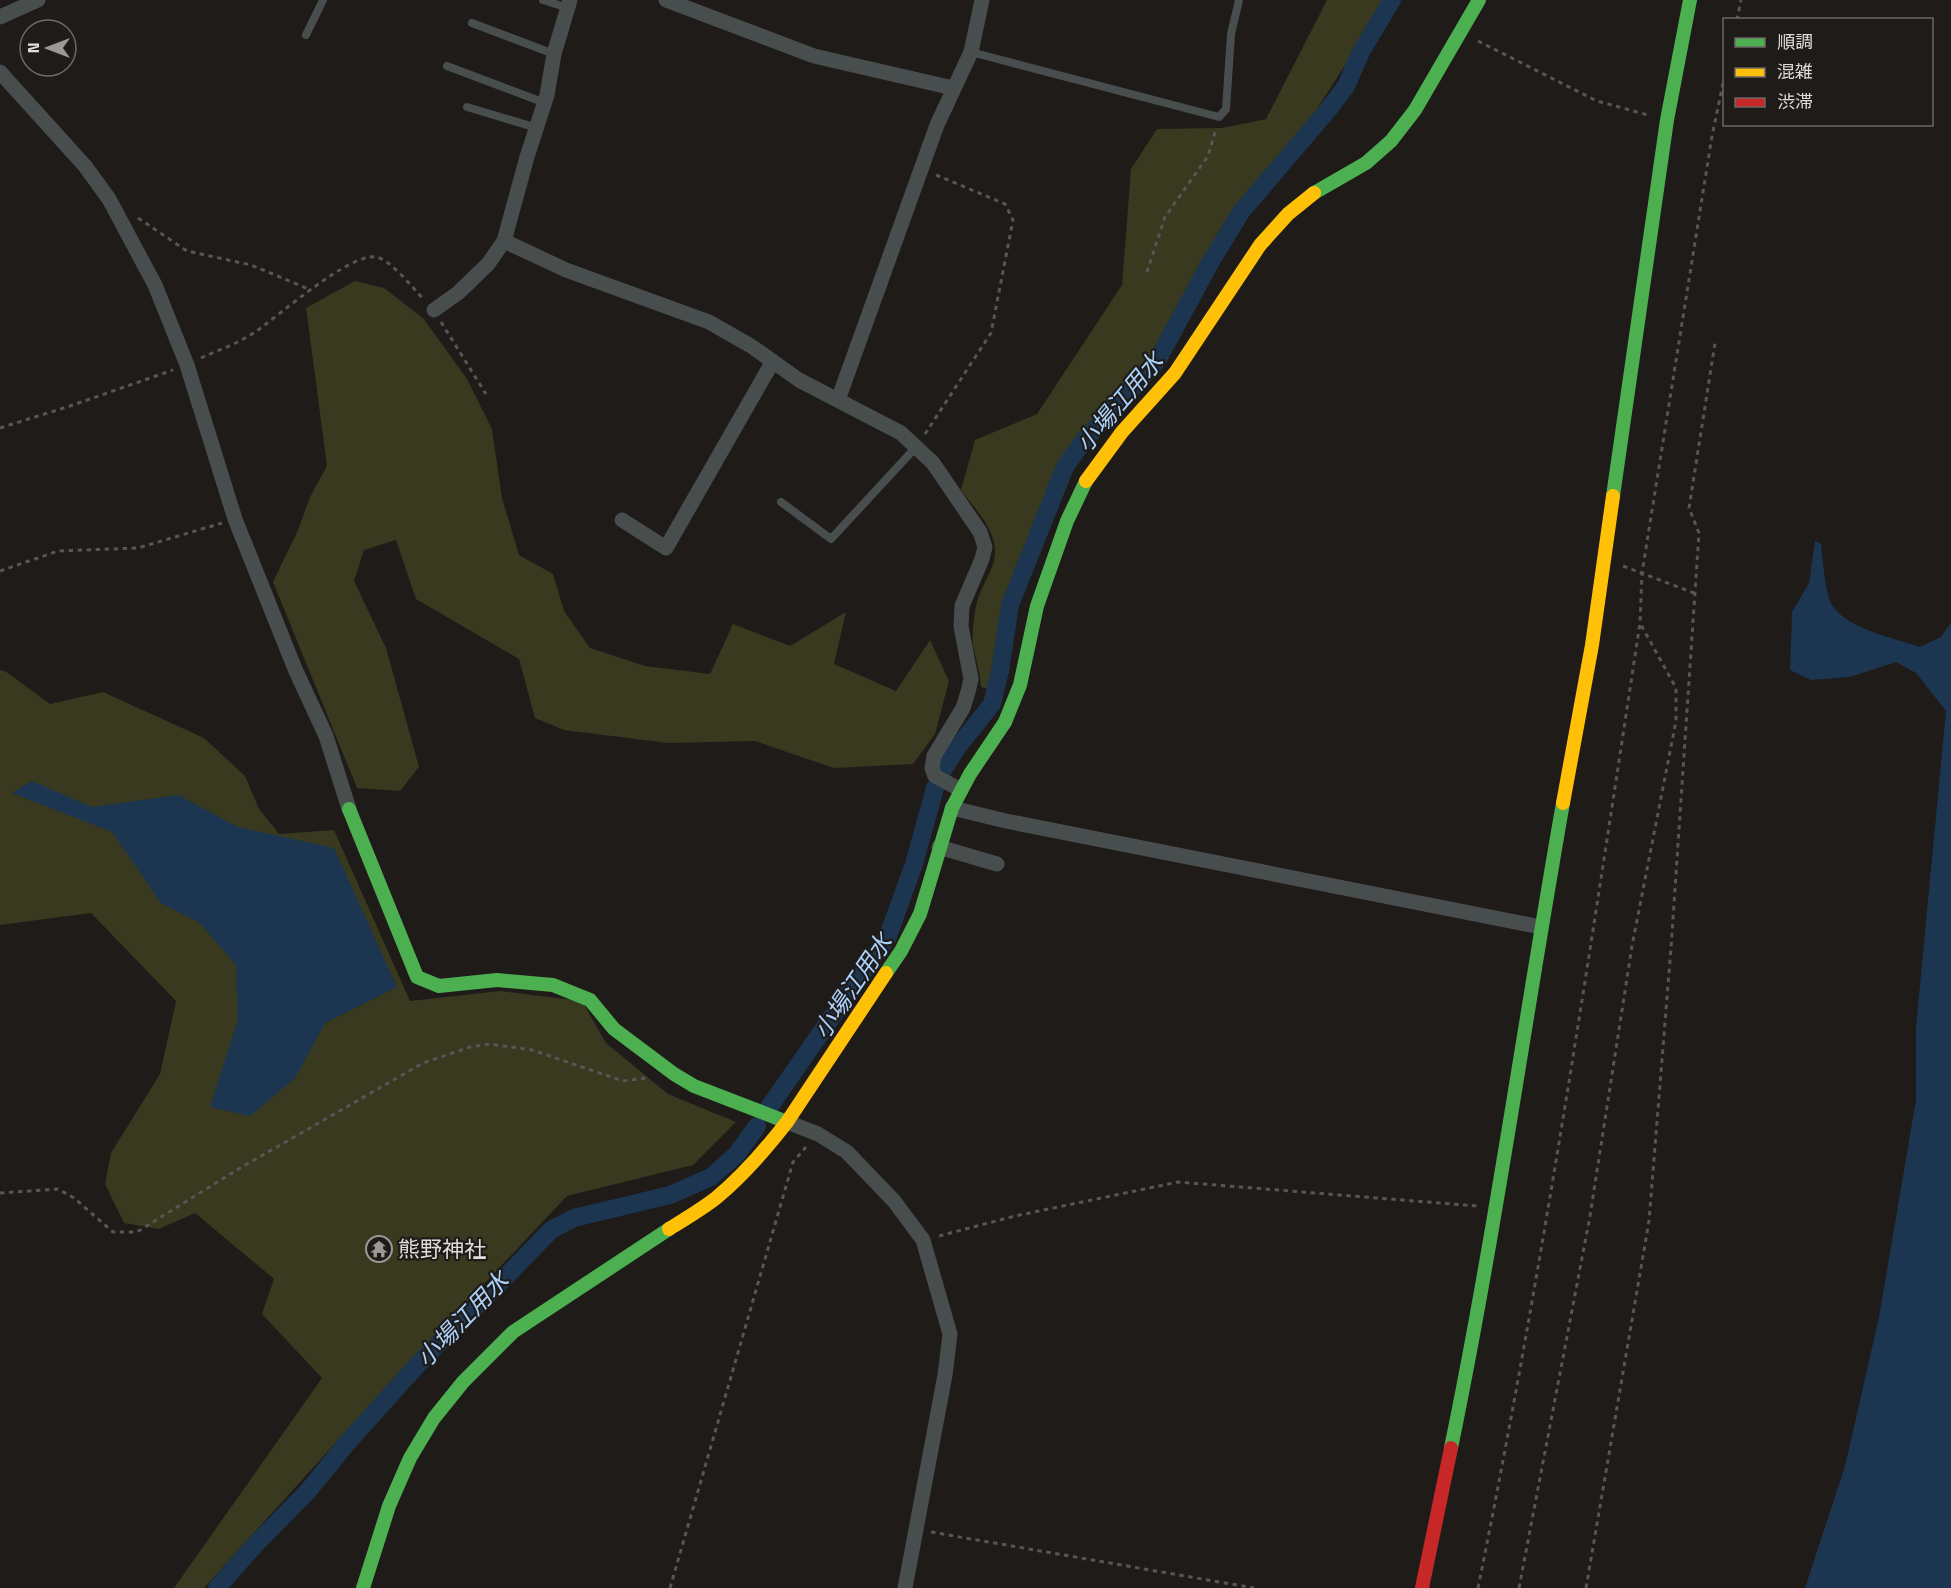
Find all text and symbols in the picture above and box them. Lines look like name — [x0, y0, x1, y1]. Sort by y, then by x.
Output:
north arrow — [18, 18, 78, 78]
legend — [1723, 18, 1933, 126]
text: 順調 — [1777, 28, 1813, 55]
text: N — [21, 42, 45, 54]
text: 混雑 — [1777, 58, 1813, 85]
text: 渋滞 — [1777, 88, 1813, 115]
water label: 小場江用水 — [1067, 342, 1173, 460]
water label: 小場江用水 — [804, 924, 902, 1046]
place label: 熊野神社 — [398, 1232, 486, 1266]
temple icon: 熊野神社 — [364, 1234, 394, 1264]
water label: 小場江用水 — [407, 1261, 519, 1375]

